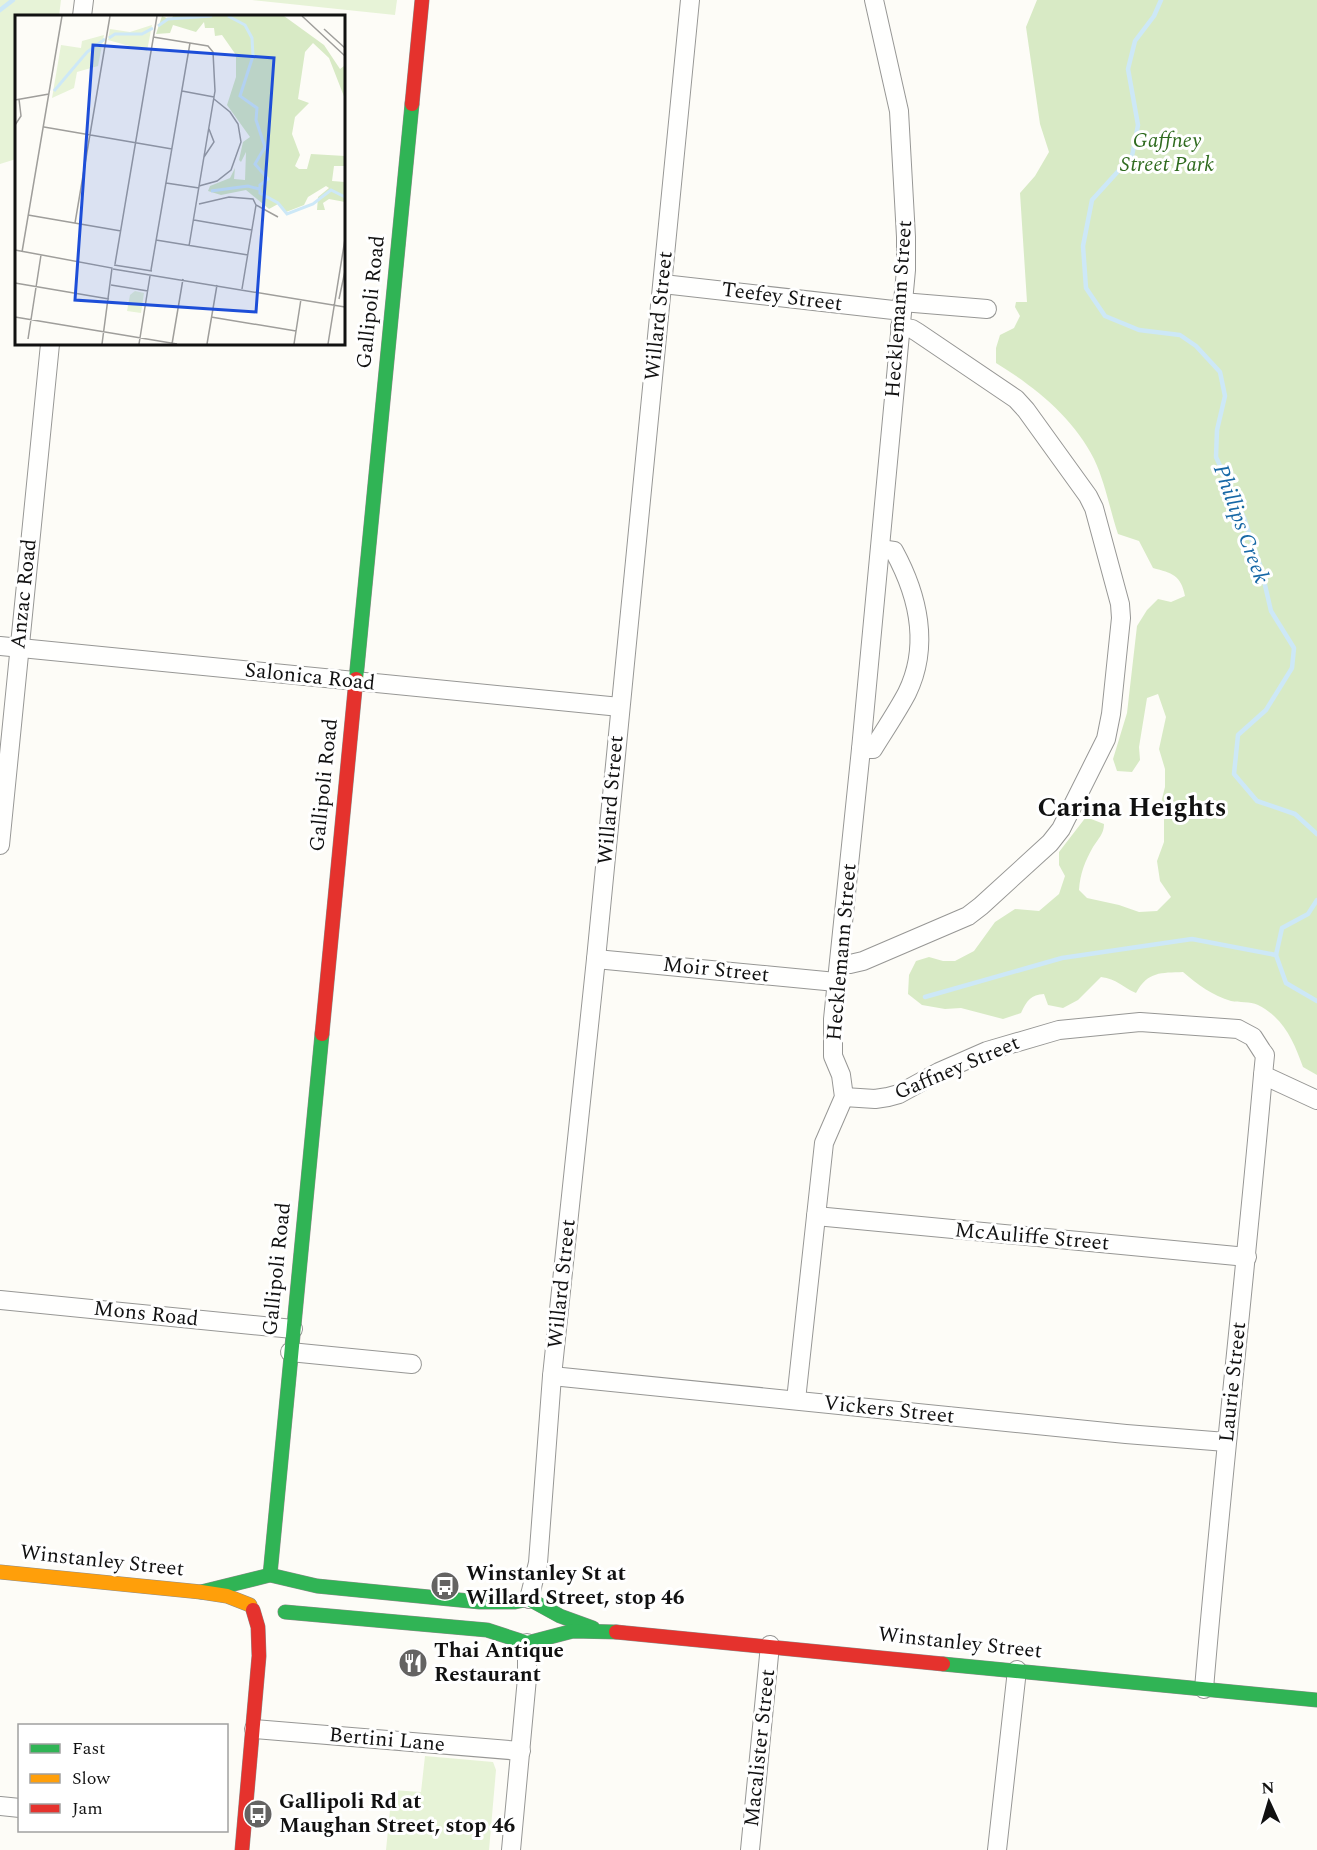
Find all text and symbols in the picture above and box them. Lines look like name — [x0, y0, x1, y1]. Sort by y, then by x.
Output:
inset map — [15, 15, 345, 345]
park label: Gaffney Street Park — [1120, 125, 1214, 181]
street label: Hecklemann Street — [877, 219, 921, 399]
street label: Gallipoli Road — [348, 234, 394, 370]
street label: Willard Street — [636, 250, 682, 382]
street label: Teefey Street — [720, 274, 844, 320]
water label: Phillips Creek — [1204, 460, 1278, 588]
street label: Anzac Road — [2, 537, 46, 651]
street label: Salonica Road — [243, 654, 377, 700]
street label: Gallipoli Road — [301, 717, 347, 853]
street label: Willard Street — [589, 734, 633, 866]
district label: Carina Heights — [1037, 787, 1227, 829]
street label: Hecklemann Street — [818, 862, 866, 1042]
street label: Moir Street — [661, 949, 771, 991]
street label: Gaffney Street — [889, 1027, 1025, 1109]
street label: Gallipoli Road — [254, 1201, 300, 1337]
street label: McAuliffe Street — [953, 1214, 1111, 1260]
street label: Willard Street — [539, 1218, 585, 1350]
street label: Mons Road — [92, 1293, 200, 1335]
street label: Laurie Street — [1211, 1320, 1255, 1444]
street label: Vickers Street — [822, 1387, 956, 1433]
street label: Winstanley Street — [18, 1536, 186, 1586]
place label: Winstanley St at Willard Street, stop 46 — [466, 1558, 685, 1614]
bus stop icon: Winstanley St at Willard Street, stop 46 — [429, 1570, 461, 1602]
street label: Winstanley Street — [876, 1618, 1044, 1668]
place label: Thai Antique Restaurant — [434, 1635, 564, 1691]
restaurant icon: Thai Antique Restaurant — [397, 1647, 429, 1679]
street label: Macalister Street — [736, 1667, 784, 1829]
street label: Bertini Lane — [328, 1719, 446, 1761]
legend — [18, 1724, 228, 1832]
text: Fast — [72, 1735, 105, 1762]
text: Slow — [72, 1765, 111, 1792]
north arrow — [1239, 1772, 1299, 1832]
text: N — [1261, 1776, 1275, 1800]
place label: Gallipoli Rd at Maughan Street, stop 46 — [279, 1786, 515, 1842]
text: Jam — [72, 1795, 103, 1822]
bus stop icon: Gallipoli Rd at Maughan Street, stop 46 — [242, 1798, 274, 1830]

